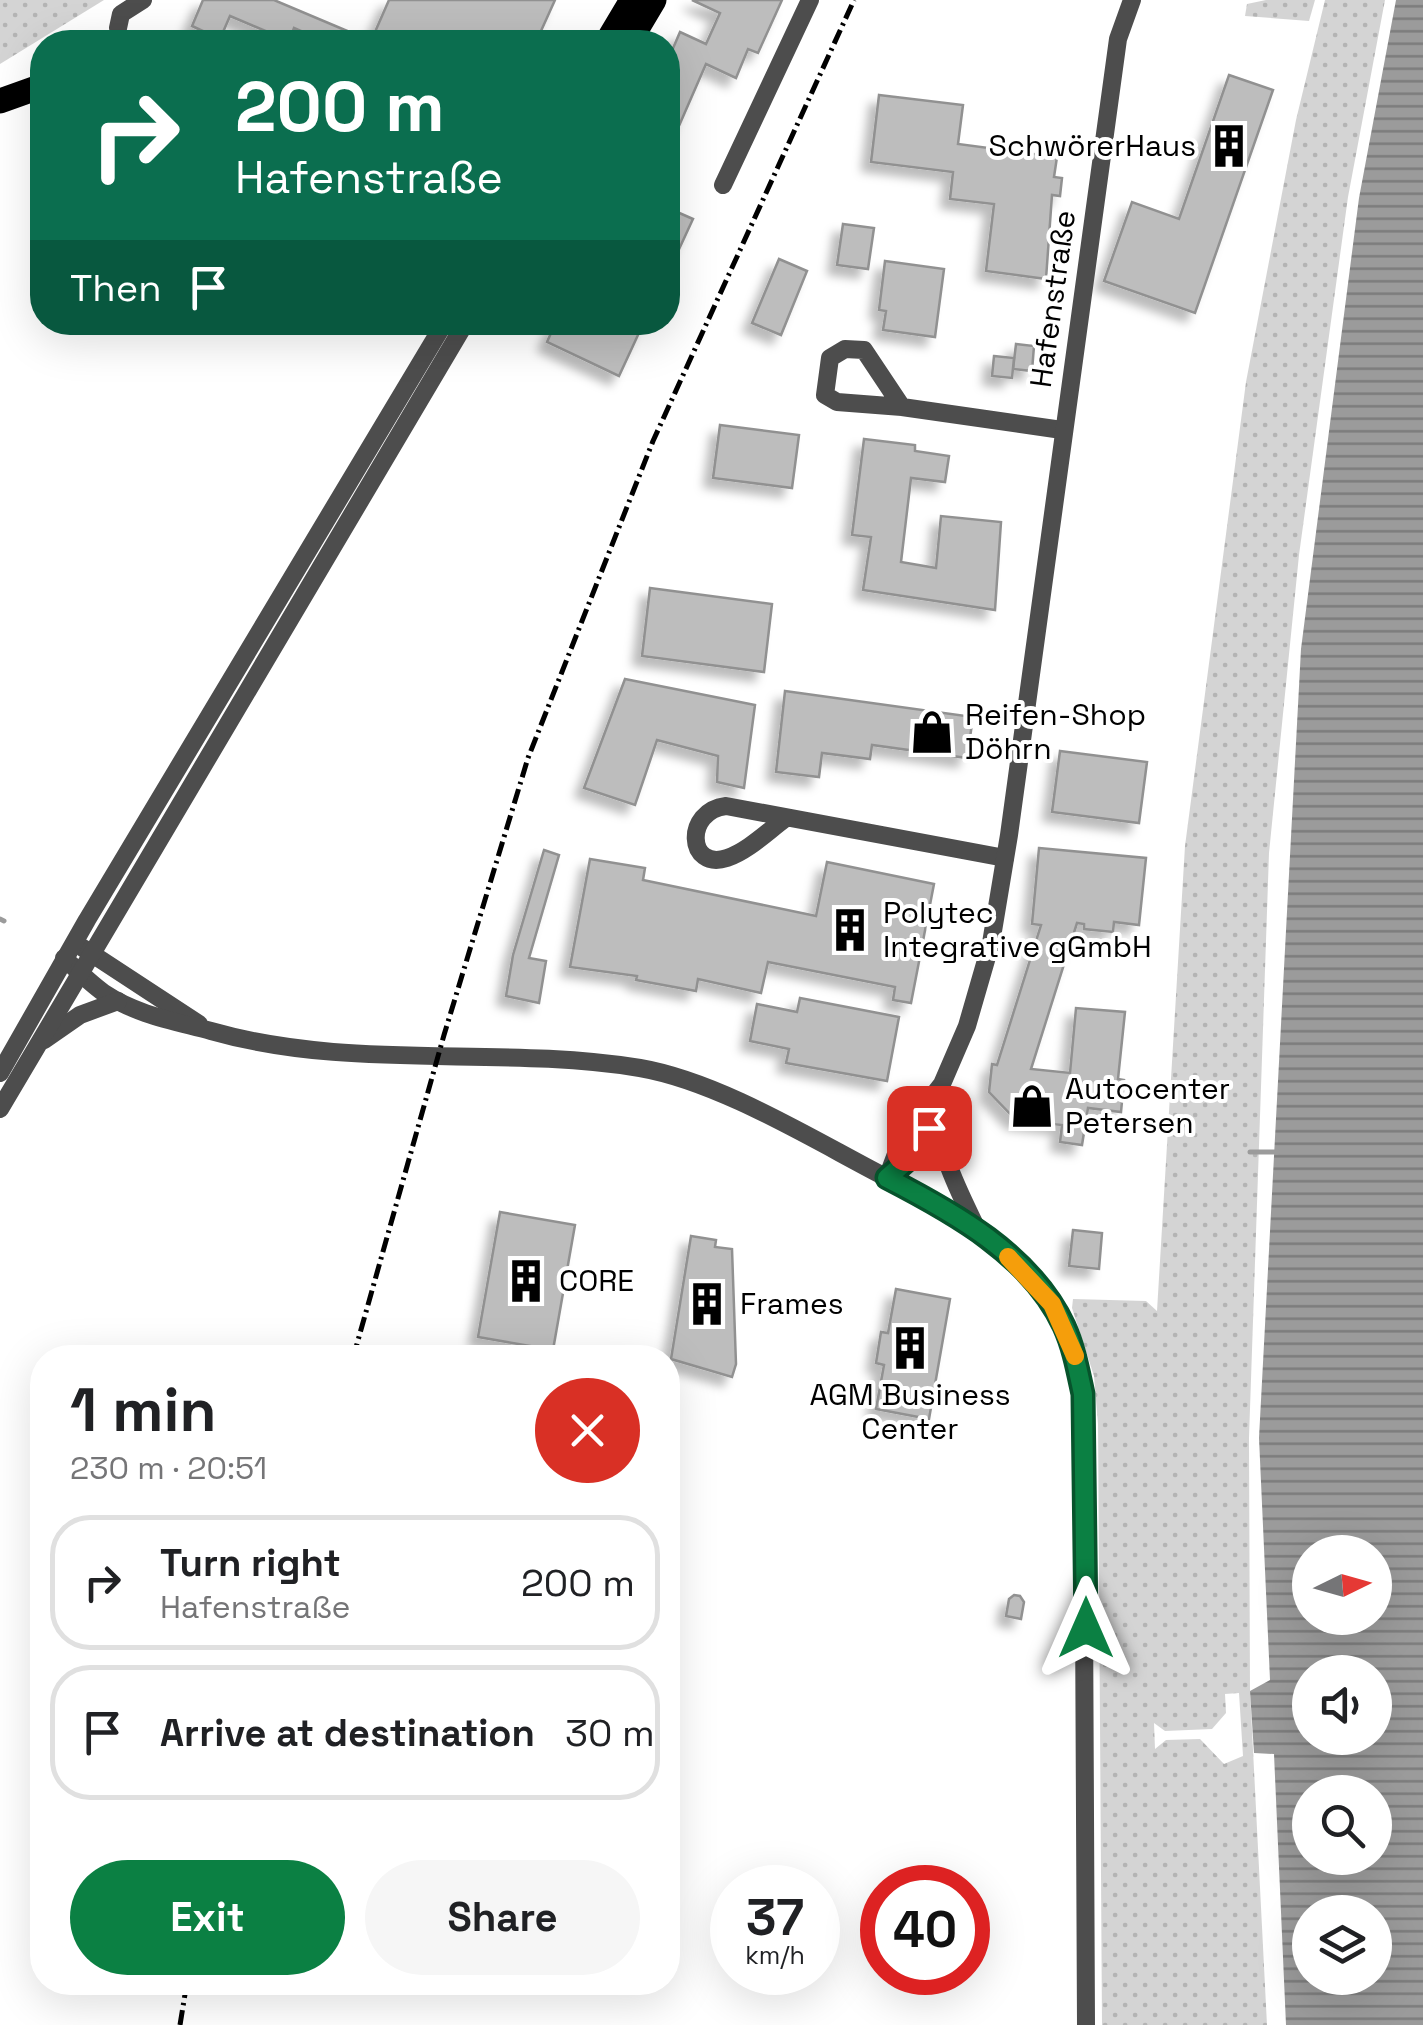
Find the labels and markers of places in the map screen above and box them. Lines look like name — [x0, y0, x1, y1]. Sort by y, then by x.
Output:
building icon: SchwörerHaus — [1205, 122, 1253, 170]
place label: SchwörerHaus — [989, 126, 1196, 165]
place label: Reifen-Shop Döhrn — [965, 695, 1146, 768]
shop icon: Reifen-Shop Döhrn — [908, 708, 956, 756]
place label: Polytec Integrative gGmbH — [883, 893, 1152, 966]
building icon: Polytec Integrative gGmbH — [826, 906, 874, 954]
place label: Autocenter Petersen — [1065, 1069, 1230, 1142]
shop icon: Autocenter Petersen — [1008, 1082, 1056, 1130]
pin — [887, 1086, 972, 1171]
building icon: CORE — [502, 1257, 550, 1305]
place label: CORE — [559, 1261, 634, 1300]
building icon: Frames — [683, 1280, 731, 1328]
place label: Frames — [740, 1284, 844, 1323]
building icon: AGM Business Center — [886, 1324, 934, 1372]
place label: AGM Business Center — [809, 1375, 1011, 1448]

